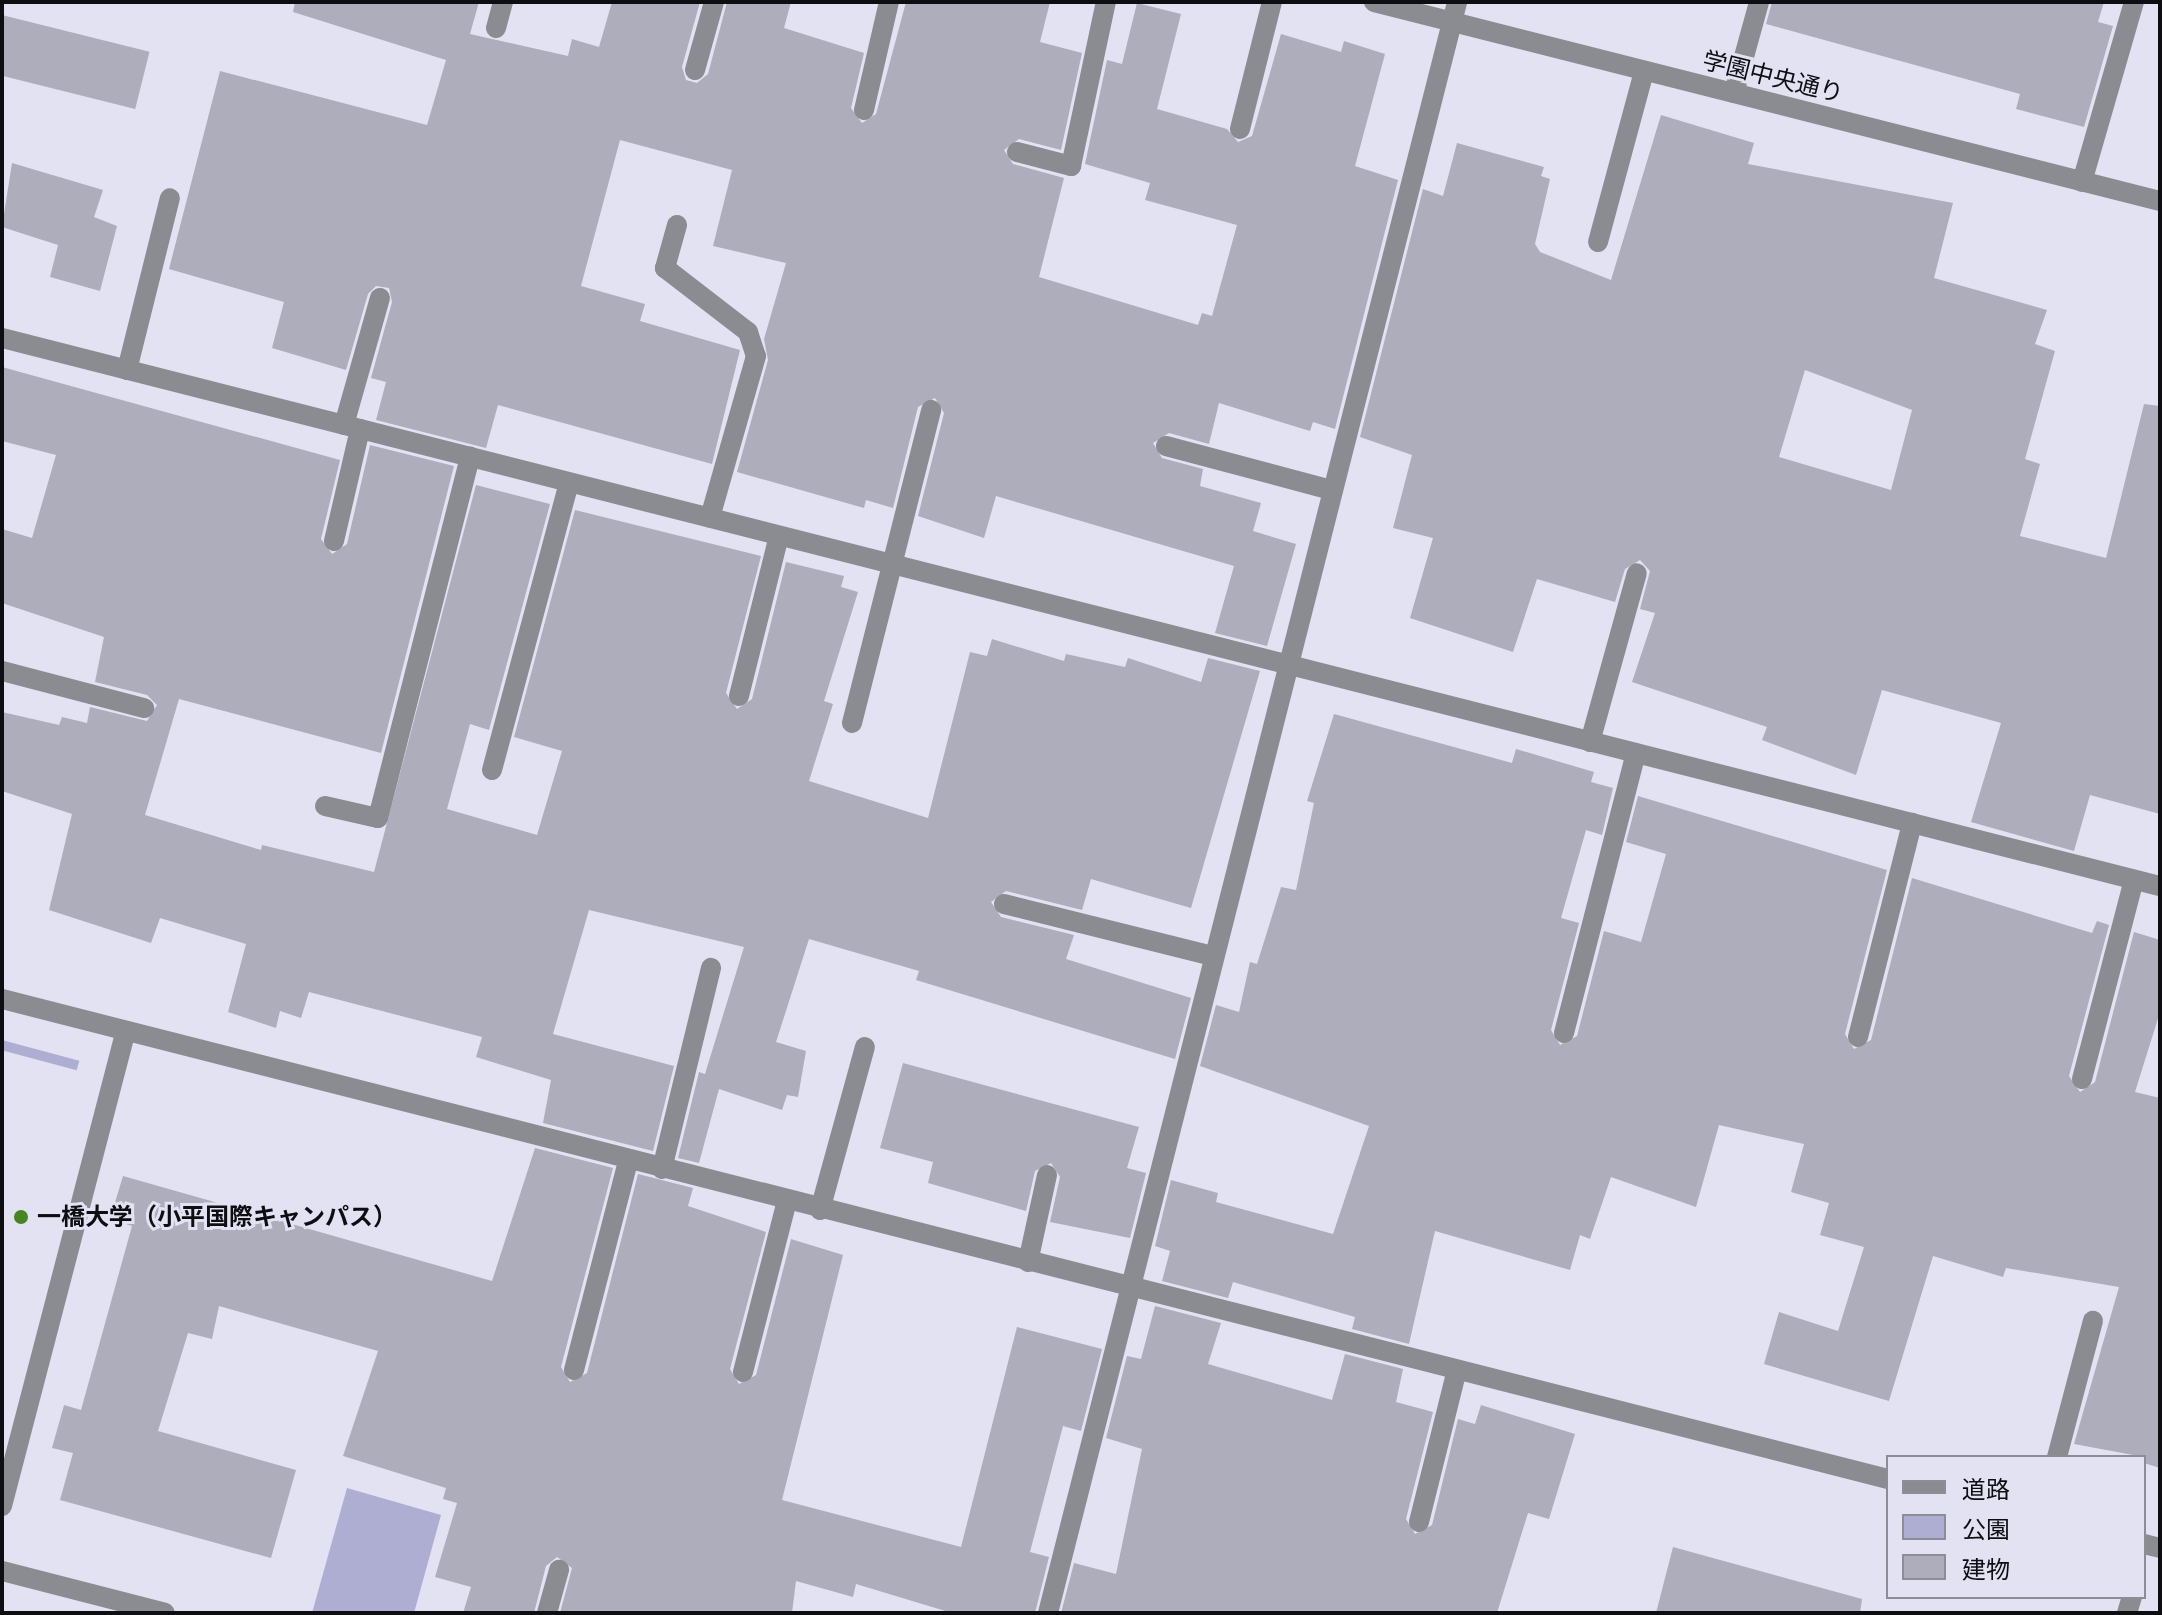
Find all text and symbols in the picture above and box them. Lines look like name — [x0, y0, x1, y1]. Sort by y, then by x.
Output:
street label: 学園中央通り — [1700, 46, 1846, 108]
place label: 一橋大学（小平国際キャンパス） — [37, 1203, 397, 1231]
marker: 一橋大学（小平国際キャンパス） — [12, 1208, 30, 1226]
legend — [1886, 1455, 2146, 1599]
text: 道路 — [1962, 1476, 2010, 1503]
text: 公園 — [1962, 1516, 2010, 1543]
text: 建物 — [1962, 1556, 2010, 1583]

